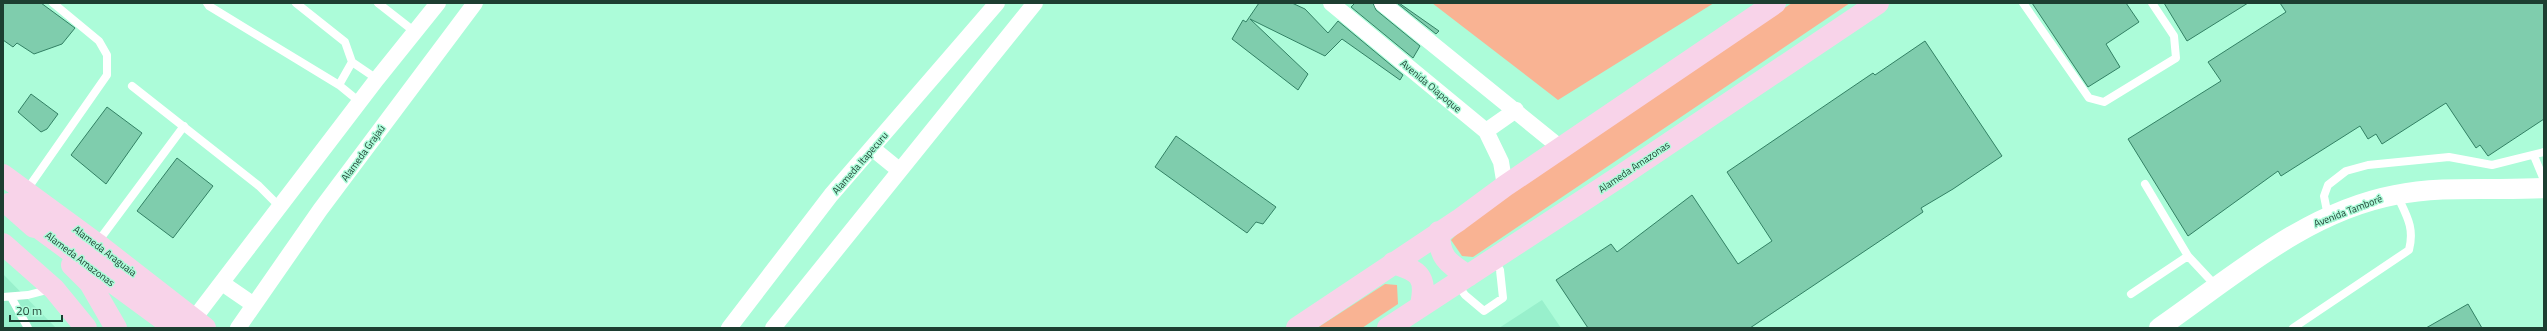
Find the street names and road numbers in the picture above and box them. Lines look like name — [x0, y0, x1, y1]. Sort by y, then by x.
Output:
street label: Avenida Oiapoque — [1397, 56, 1465, 116]
street label: Alameda Grajaú — [337, 122, 389, 184]
street label: Alameda Itapecuru — [828, 128, 892, 198]
street label: Alameda Amazonas — [1595, 137, 1673, 197]
street label: Avenida Tamboré — [2312, 191, 2384, 231]
street label: Alameda Araguaia — [70, 222, 140, 280]
street label: Alameda Amazonas — [42, 228, 118, 290]

